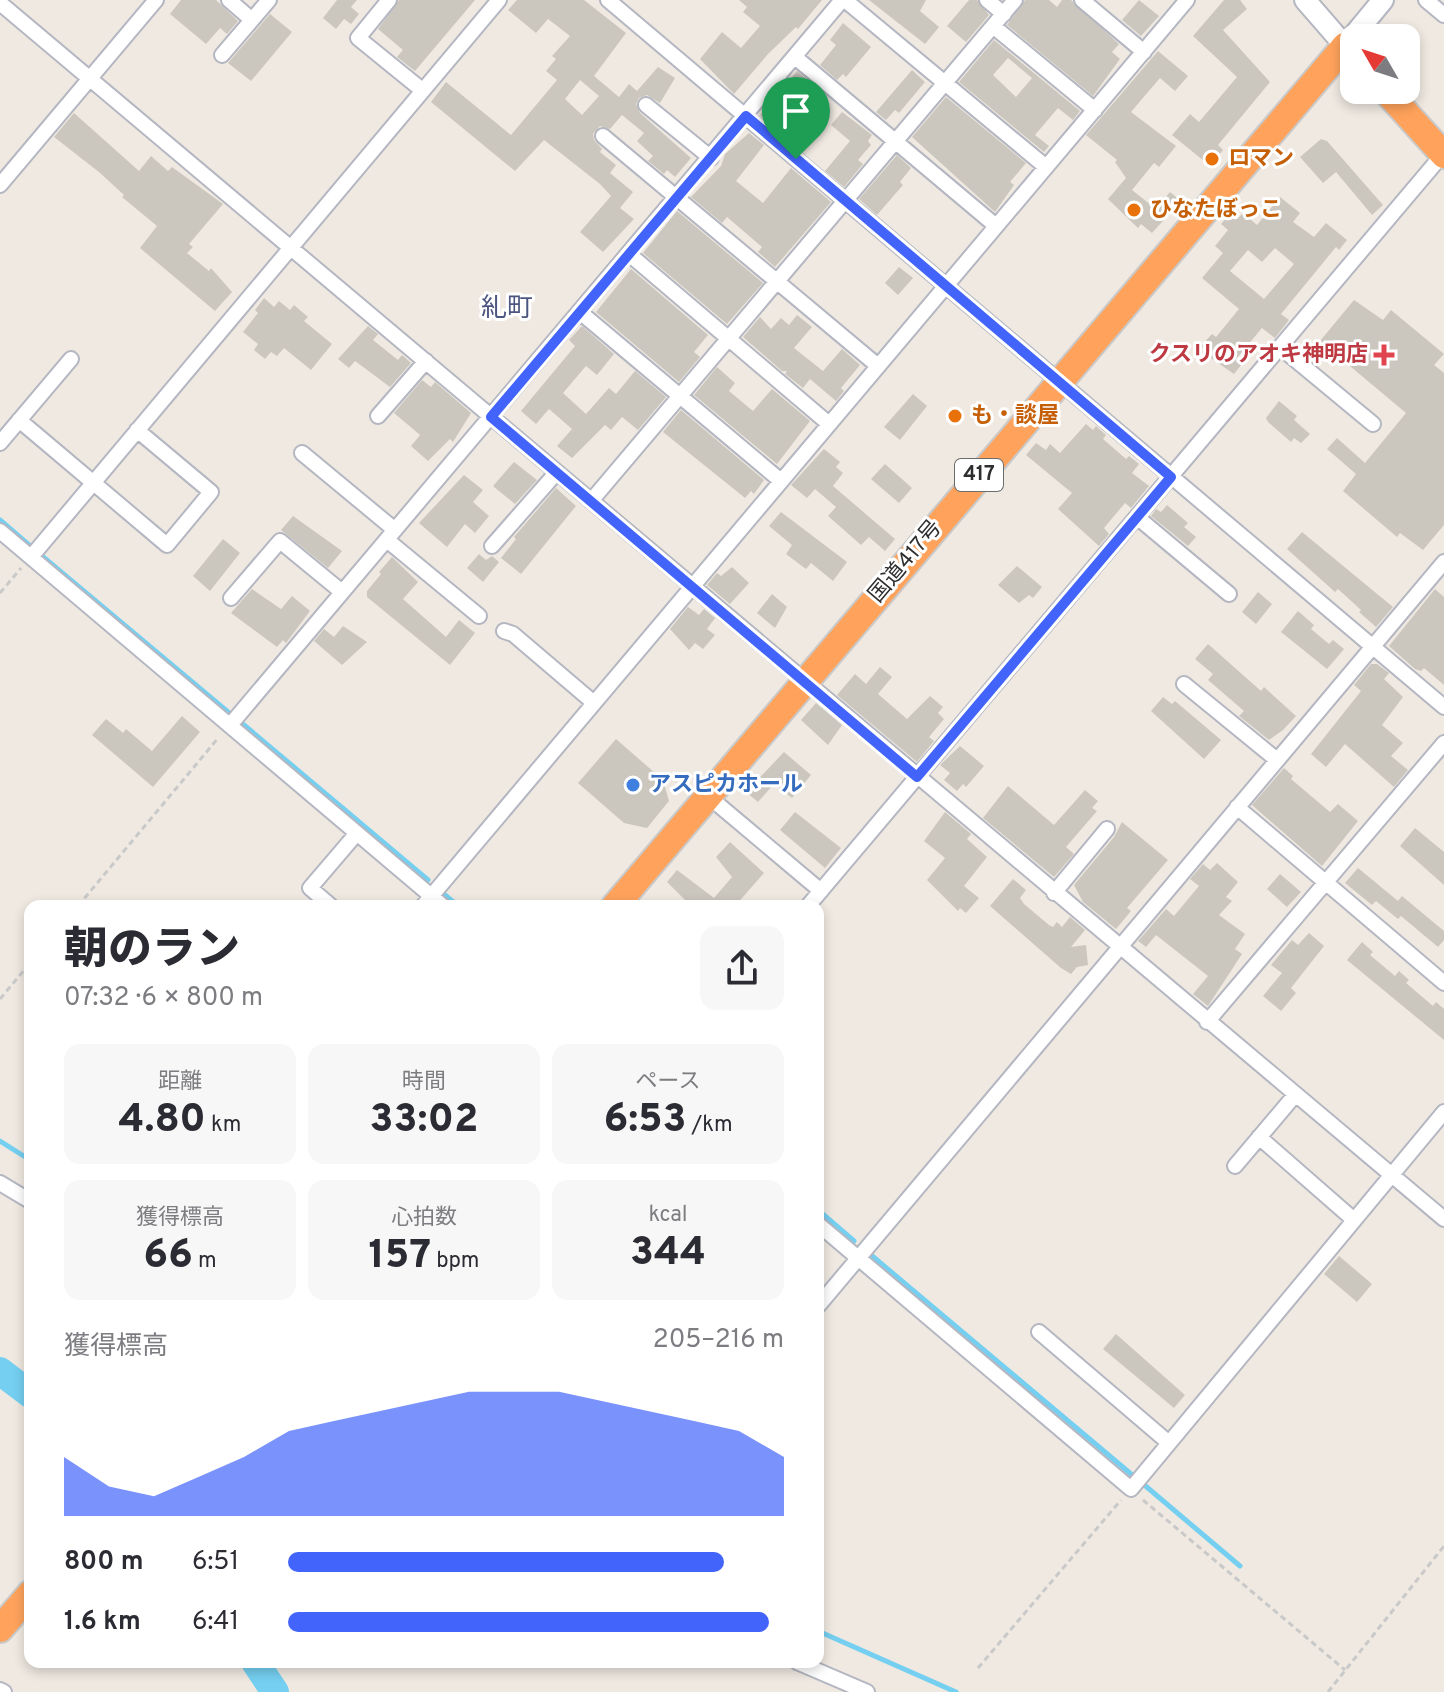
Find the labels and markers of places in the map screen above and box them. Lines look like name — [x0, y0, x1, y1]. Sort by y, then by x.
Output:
pin — [762, 77, 830, 159]
place label: ロマン — [1228, 146, 1294, 173]
marker: ロマン — [1203, 150, 1221, 168]
place label: ひなたぼっこ — [1150, 197, 1282, 224]
marker: ひなたぼっこ — [1125, 201, 1143, 219]
place label: クスリのアオキ神明店 — [1149, 342, 1368, 369]
marker: クスリのアオキ神明店 — [1375, 346, 1393, 364]
place label: も・談屋 — [971, 403, 1059, 430]
marker: も・談屋 — [946, 407, 964, 425]
place label: アスピカホール — [649, 772, 803, 799]
marker: アスピカホール — [624, 776, 642, 794]

